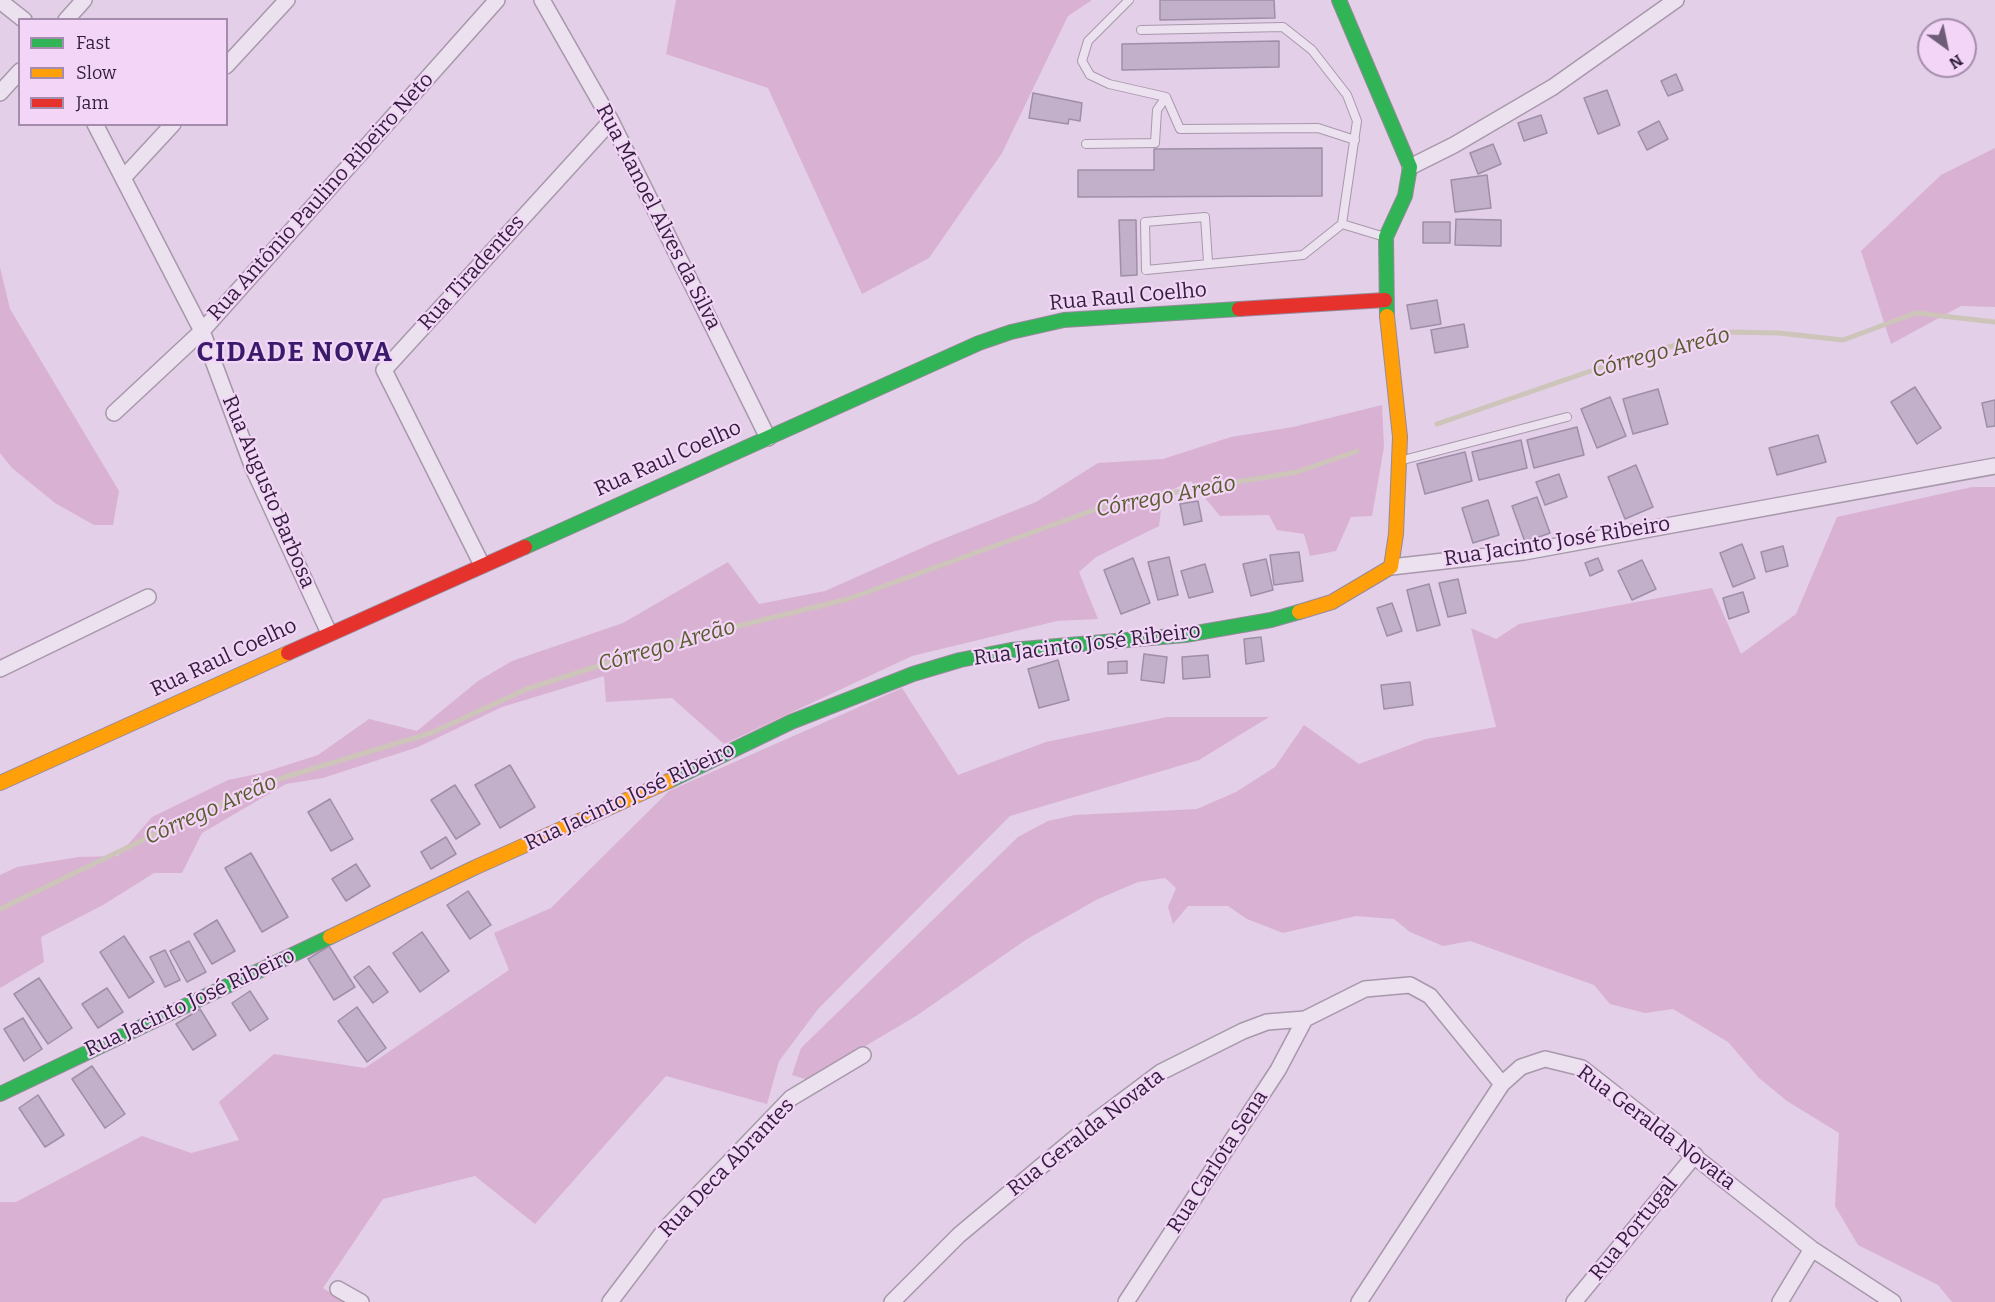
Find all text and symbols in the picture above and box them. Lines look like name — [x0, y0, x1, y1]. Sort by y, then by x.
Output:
legend — [18, 18, 228, 126]
north arrow — [1917, 18, 1977, 78]
text: Fast — [76, 32, 111, 54]
text: N — [1946, 51, 1966, 73]
text: Slow — [76, 62, 116, 84]
street label: Rua Antônio Paulino Ribeiro Neto — [203, 68, 439, 326]
text: Jam — [76, 92, 109, 114]
street label: Rua Manoel Alves da Silva — [590, 100, 726, 334]
street label: Rua Tiradentes — [414, 210, 530, 336]
street label: Rua Raul Coelho — [1048, 278, 1208, 316]
water label: Córrego Areão — [1589, 322, 1733, 384]
district label: CIDADE NOVA — [197, 337, 393, 369]
street label: Rua Augusto Barbosa — [216, 392, 320, 592]
street label: Rua Raul Coelho — [591, 415, 745, 503]
water label: Córrego Areão — [1094, 471, 1238, 523]
street label: Rua Jacinto José Ribeiro — [1442, 512, 1672, 572]
street label: Rua Raul Coelho — [147, 613, 301, 703]
water label: Córrego Areão — [595, 614, 739, 678]
street label: Rua Jacinto José Ribeiro — [972, 619, 1202, 671]
street label: Rua Jacinto José Ribeiro — [521, 737, 739, 857]
water label: Córrego Areão — [141, 769, 281, 851]
street label: Rua Jacinto José Ribeiro — [81, 943, 299, 1063]
street label: Rua Geralda Novata — [1572, 1060, 1740, 1196]
street label: Rua Geralda Novata — [1003, 1064, 1169, 1202]
street label: Rua Carlota Sena — [1162, 1086, 1274, 1238]
street label: Rua Deca Abrantes — [654, 1093, 800, 1243]
street label: Rua Portugal — [1585, 1172, 1683, 1286]

